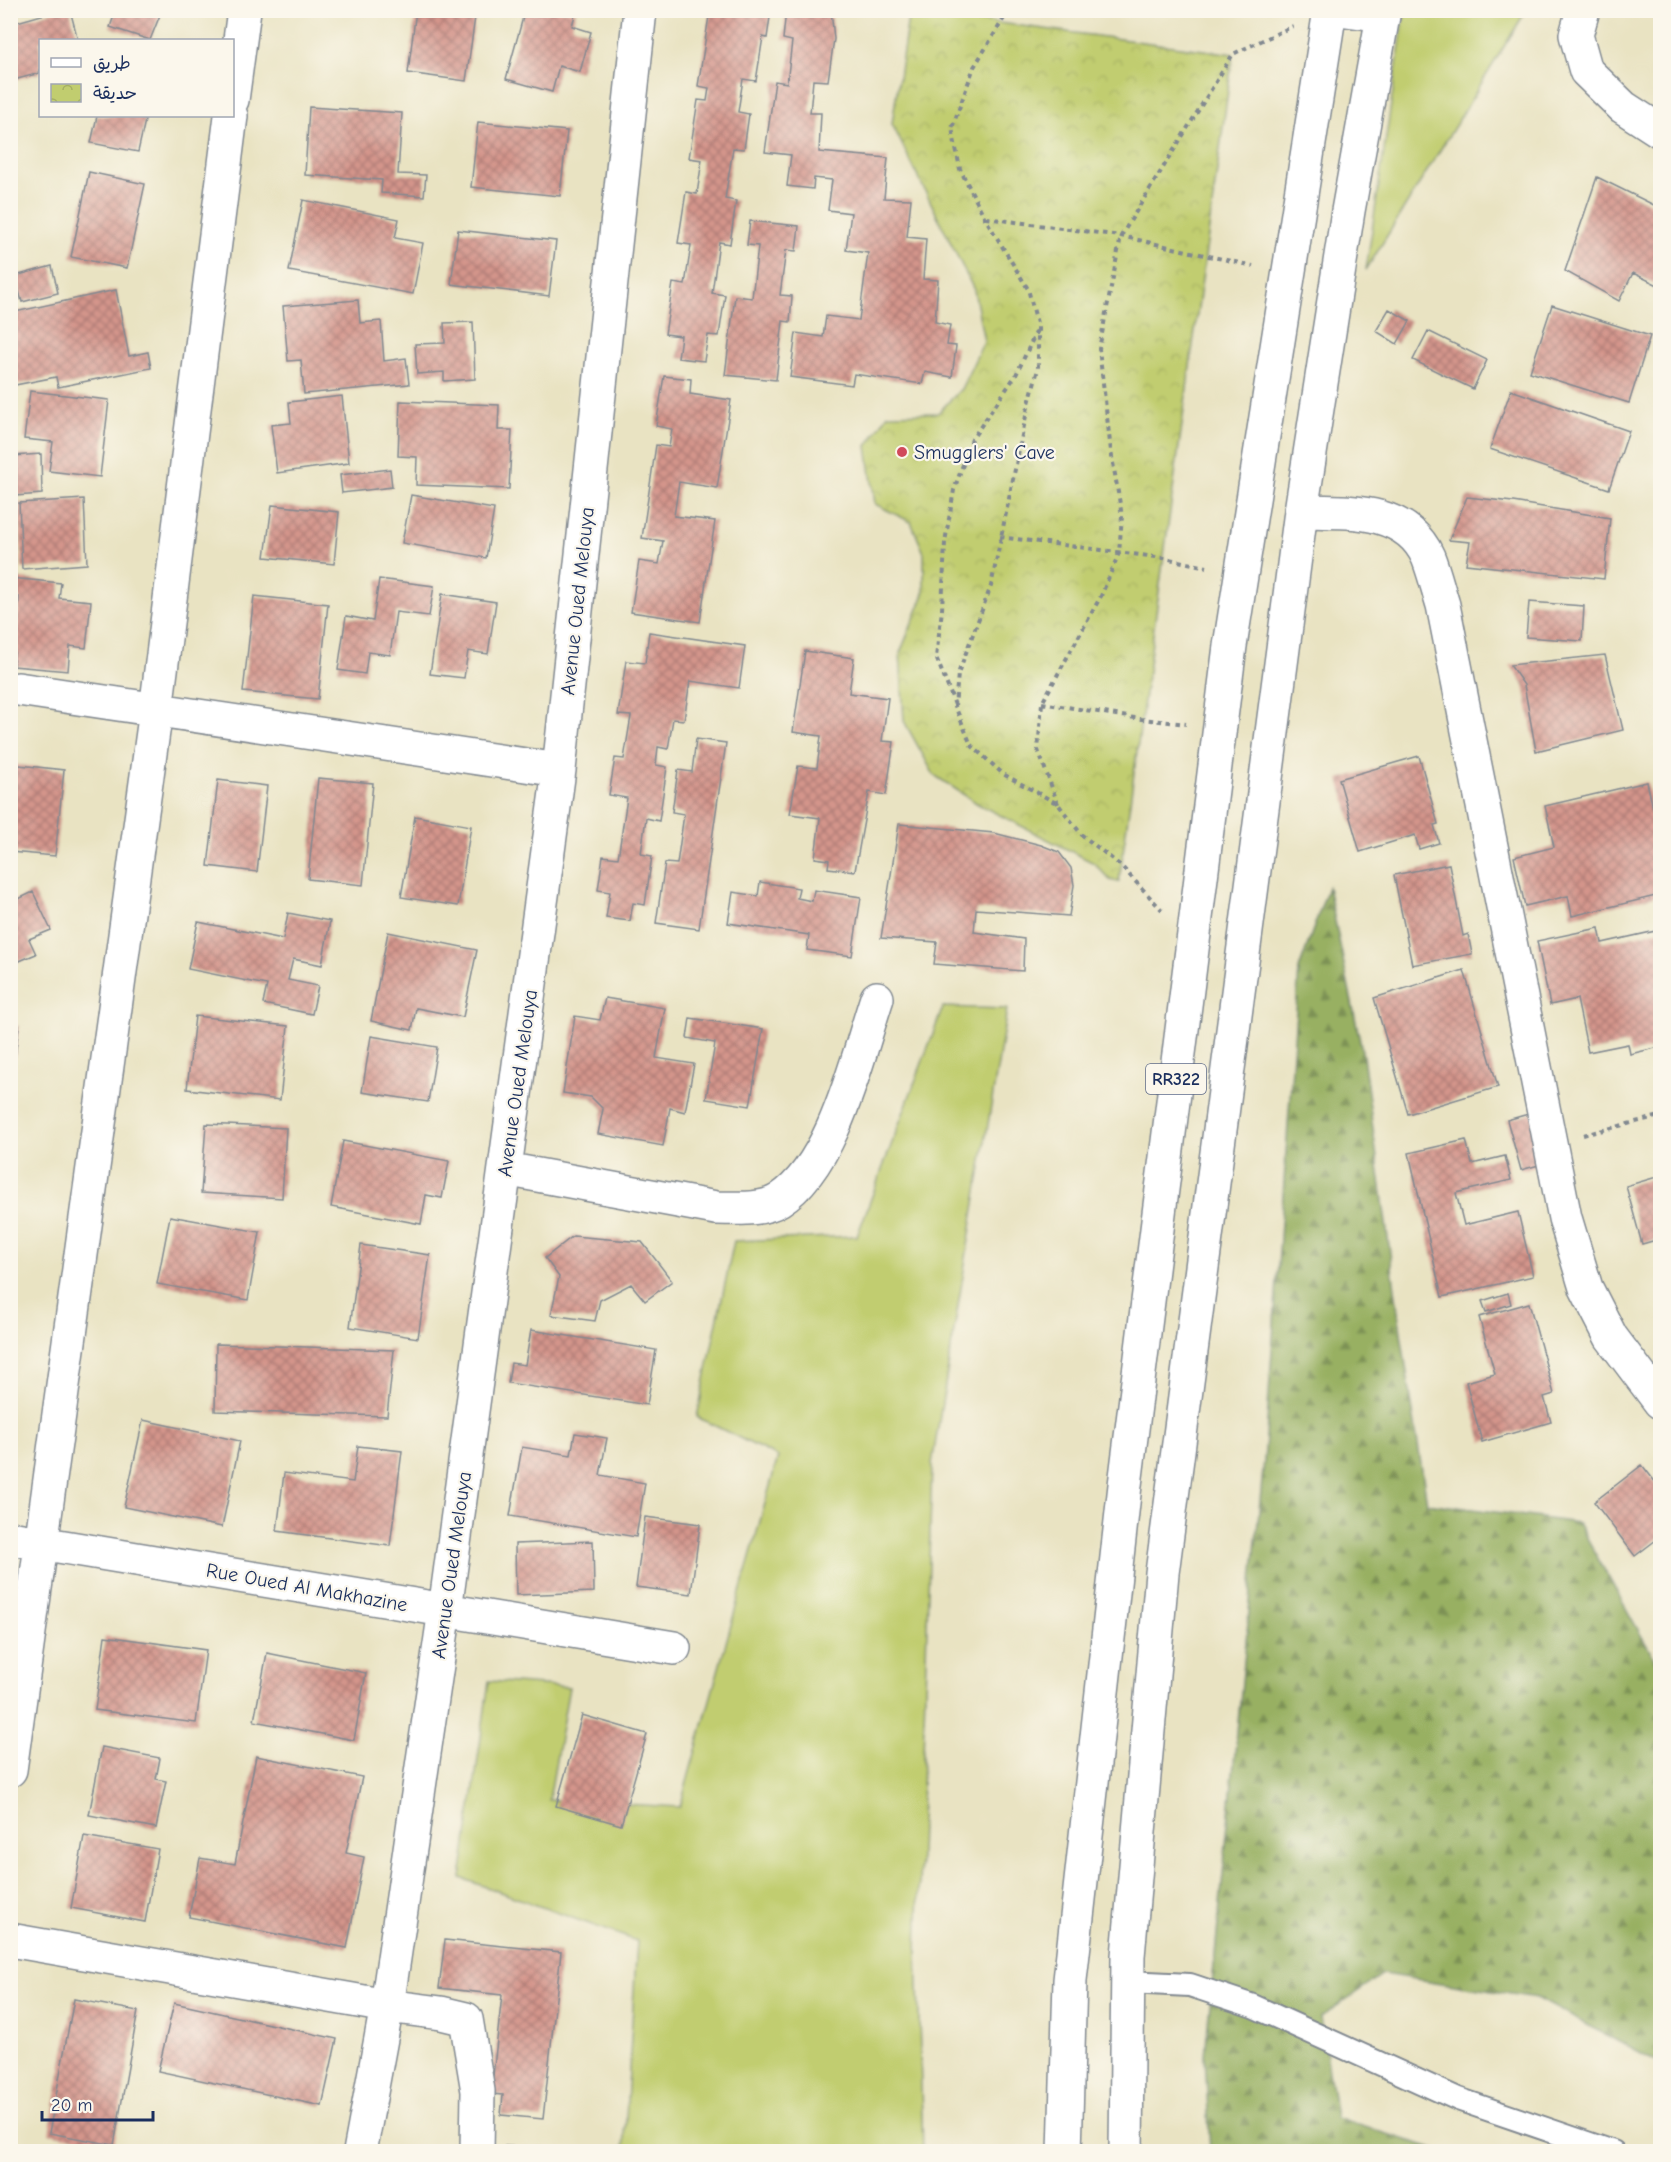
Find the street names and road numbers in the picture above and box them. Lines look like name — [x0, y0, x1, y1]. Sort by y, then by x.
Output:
street label: Avenue Oued Melouya — [556, 506, 599, 696]
street label: Avenue Oued Melouya — [493, 988, 542, 1178]
road number: RR322 — [1146, 1064, 1206, 1094]
street label: Avenue Oued Melouya — [427, 1470, 476, 1660]
street label: Rue Oued Al Makhazine — [204, 1558, 409, 1617]

